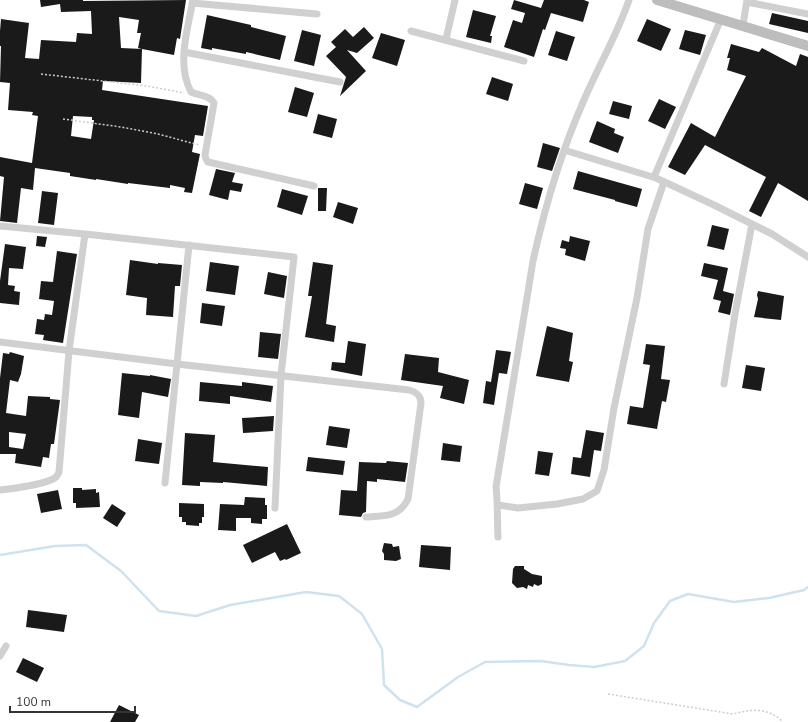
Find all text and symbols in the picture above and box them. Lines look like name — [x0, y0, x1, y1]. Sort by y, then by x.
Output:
scale bar — [10, 688, 135, 714]
text: 100 m — [16, 694, 51, 710]

